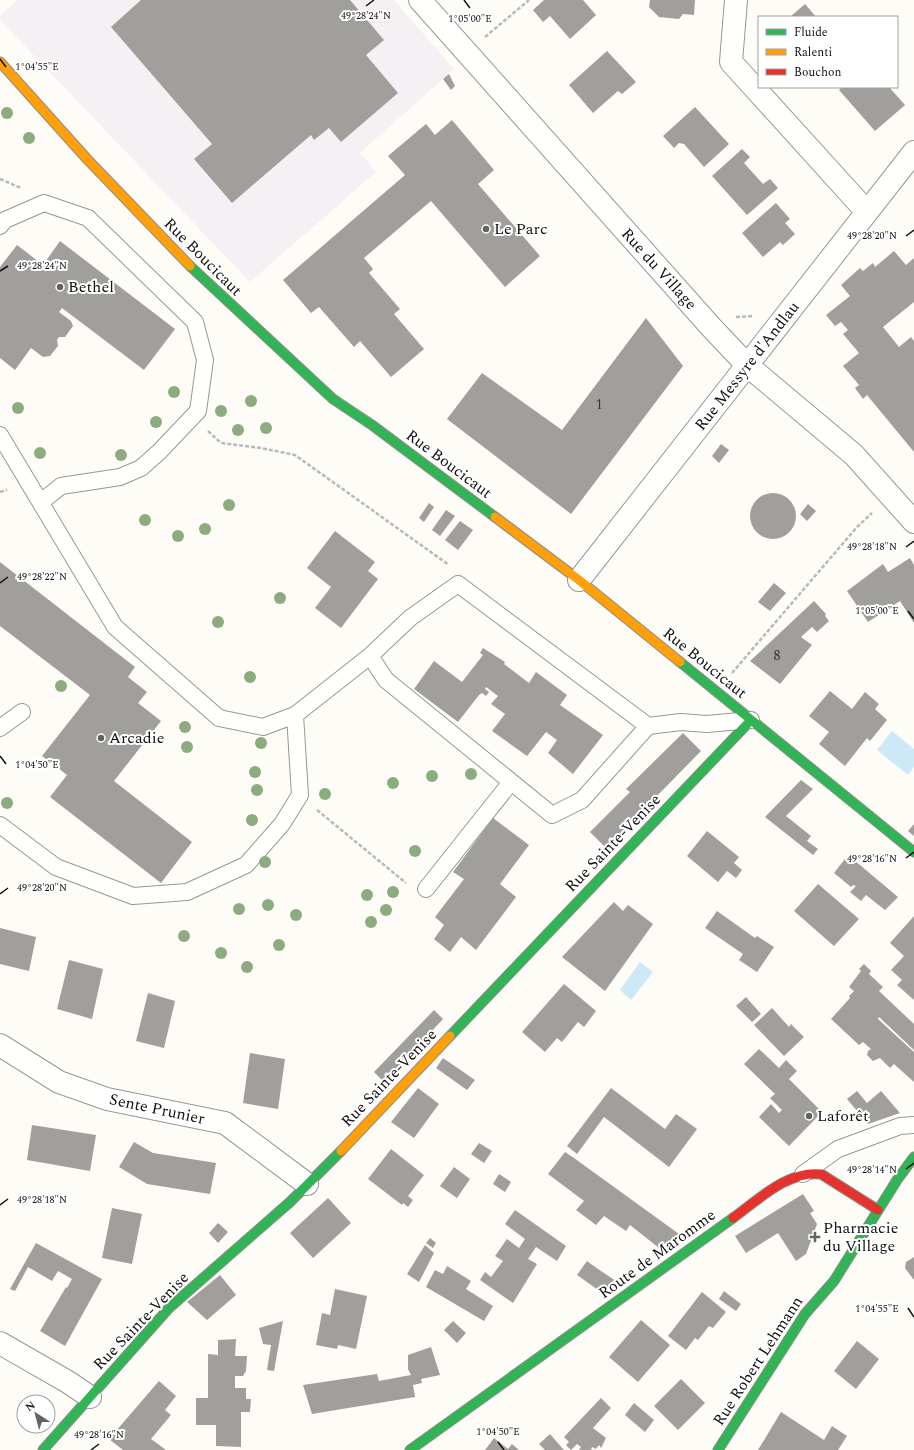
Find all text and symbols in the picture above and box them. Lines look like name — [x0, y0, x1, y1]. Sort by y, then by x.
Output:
text: 49°28'24"N — [341, 8, 391, 24]
text: 1°05'00"E — [448, 11, 492, 27]
legend — [758, 16, 898, 88]
text: Fluide — [794, 23, 828, 42]
text: Ralenti — [794, 43, 832, 62]
text: 1°04'55"E — [15, 59, 59, 75]
text: Bouchon — [794, 63, 841, 82]
street label: Rue Boucicaut — [158, 212, 248, 302]
place label: Le Parc — [494, 217, 548, 241]
street label: Rue du Village — [615, 222, 703, 316]
marker: Le Parc — [481, 224, 491, 234]
text: 49°28'20"N — [847, 228, 897, 244]
text: 49°28'24"N — [17, 258, 67, 274]
place label: Bethel — [68, 275, 114, 299]
marker: Bethel — [55, 282, 65, 292]
street label: Rue Messyre d'Andlau — [689, 296, 805, 436]
house number: 1 — [596, 394, 603, 415]
street label: Rue Boucicaut — [401, 424, 497, 505]
text: 49°28'18"N — [847, 539, 897, 555]
text: 49°28'22"N — [17, 569, 67, 585]
text: 1°05'00"E — [855, 603, 899, 619]
street label: Rue Boucicaut — [658, 621, 753, 705]
house number: 8 — [774, 645, 781, 666]
place label: Arcadie — [109, 726, 165, 750]
marker: Arcadie — [96, 733, 106, 743]
text: 1°04'50"E — [15, 757, 59, 773]
street label: Rue Sainte-Venise — [560, 788, 666, 898]
text: 49°28'16"N — [847, 851, 897, 867]
text: 49°28'20"N — [17, 880, 67, 896]
street label: Rue Sainte-Venise — [336, 1023, 442, 1133]
street label: Sente Prunier — [107, 1087, 207, 1131]
place label: Laforêt — [817, 1104, 869, 1128]
marker: Laforêt — [804, 1111, 814, 1121]
text: 49°28'14"N — [847, 1162, 897, 1178]
text: 49°28'18"N — [17, 1192, 67, 1208]
street label: Route de Maromme — [593, 1203, 721, 1305]
place label: Pharmacie du Village — [823, 1216, 899, 1258]
marker: Pharmacie du Village — [810, 1232, 820, 1242]
street label: Rue Sainte-Venise — [88, 1266, 194, 1376]
street label: Rue Robert Lehmann — [707, 1291, 809, 1431]
text: 1°04'55"E — [855, 1301, 899, 1317]
north arrow — [16, 1394, 56, 1434]
text: N — [22, 1397, 39, 1416]
text: 1°04'50"E — [476, 1424, 520, 1440]
text: 49°28'16"N — [74, 1427, 124, 1443]

